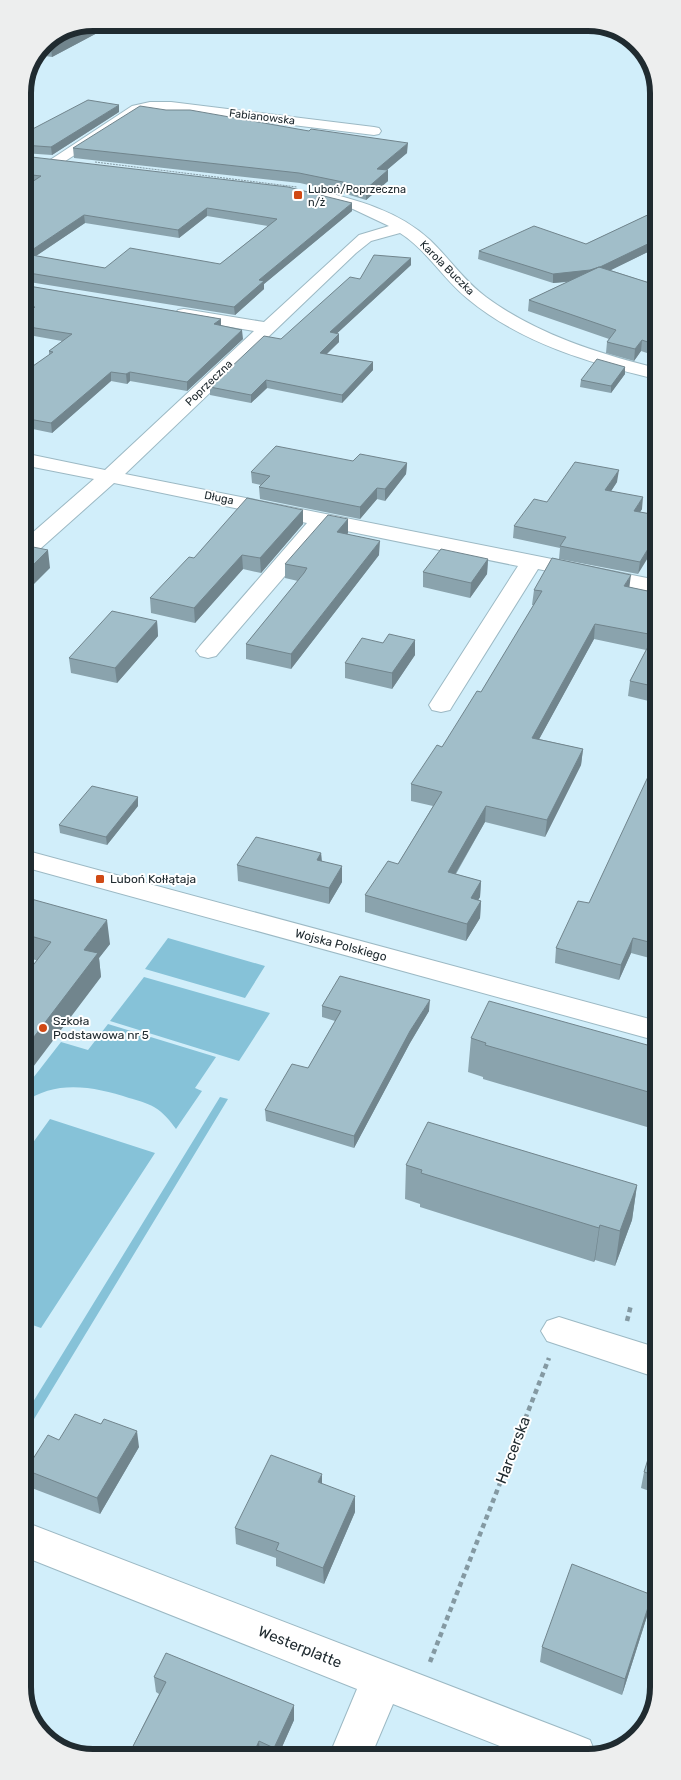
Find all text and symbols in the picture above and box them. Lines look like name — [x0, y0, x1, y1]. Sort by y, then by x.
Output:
street label: Fabianowska — [228, 107, 296, 127]
place label: Luboń/Poprzeczna n/ż — [308, 183, 406, 209]
marker: Luboń/Poprzeczna n/ż — [292, 189, 304, 201]
street label: Karola Buczka — [417, 238, 477, 298]
street label: Poprzeczna — [183, 357, 235, 409]
street label: Długa — [203, 489, 235, 507]
place label: Luboń Kołłątaja — [110, 872, 196, 886]
marker: Luboń Kołłątaja — [94, 873, 106, 885]
street label: Wojska Polskiego — [294, 926, 389, 964]
place label: Szkoła Podstawowa nr 5 — [53, 1014, 149, 1042]
marker: Szkoła Podstawowa nr 5 — [37, 1022, 49, 1034]
street label: Harcerska — [492, 1414, 534, 1486]
street label: Westerplatte — [256, 1622, 344, 1672]

